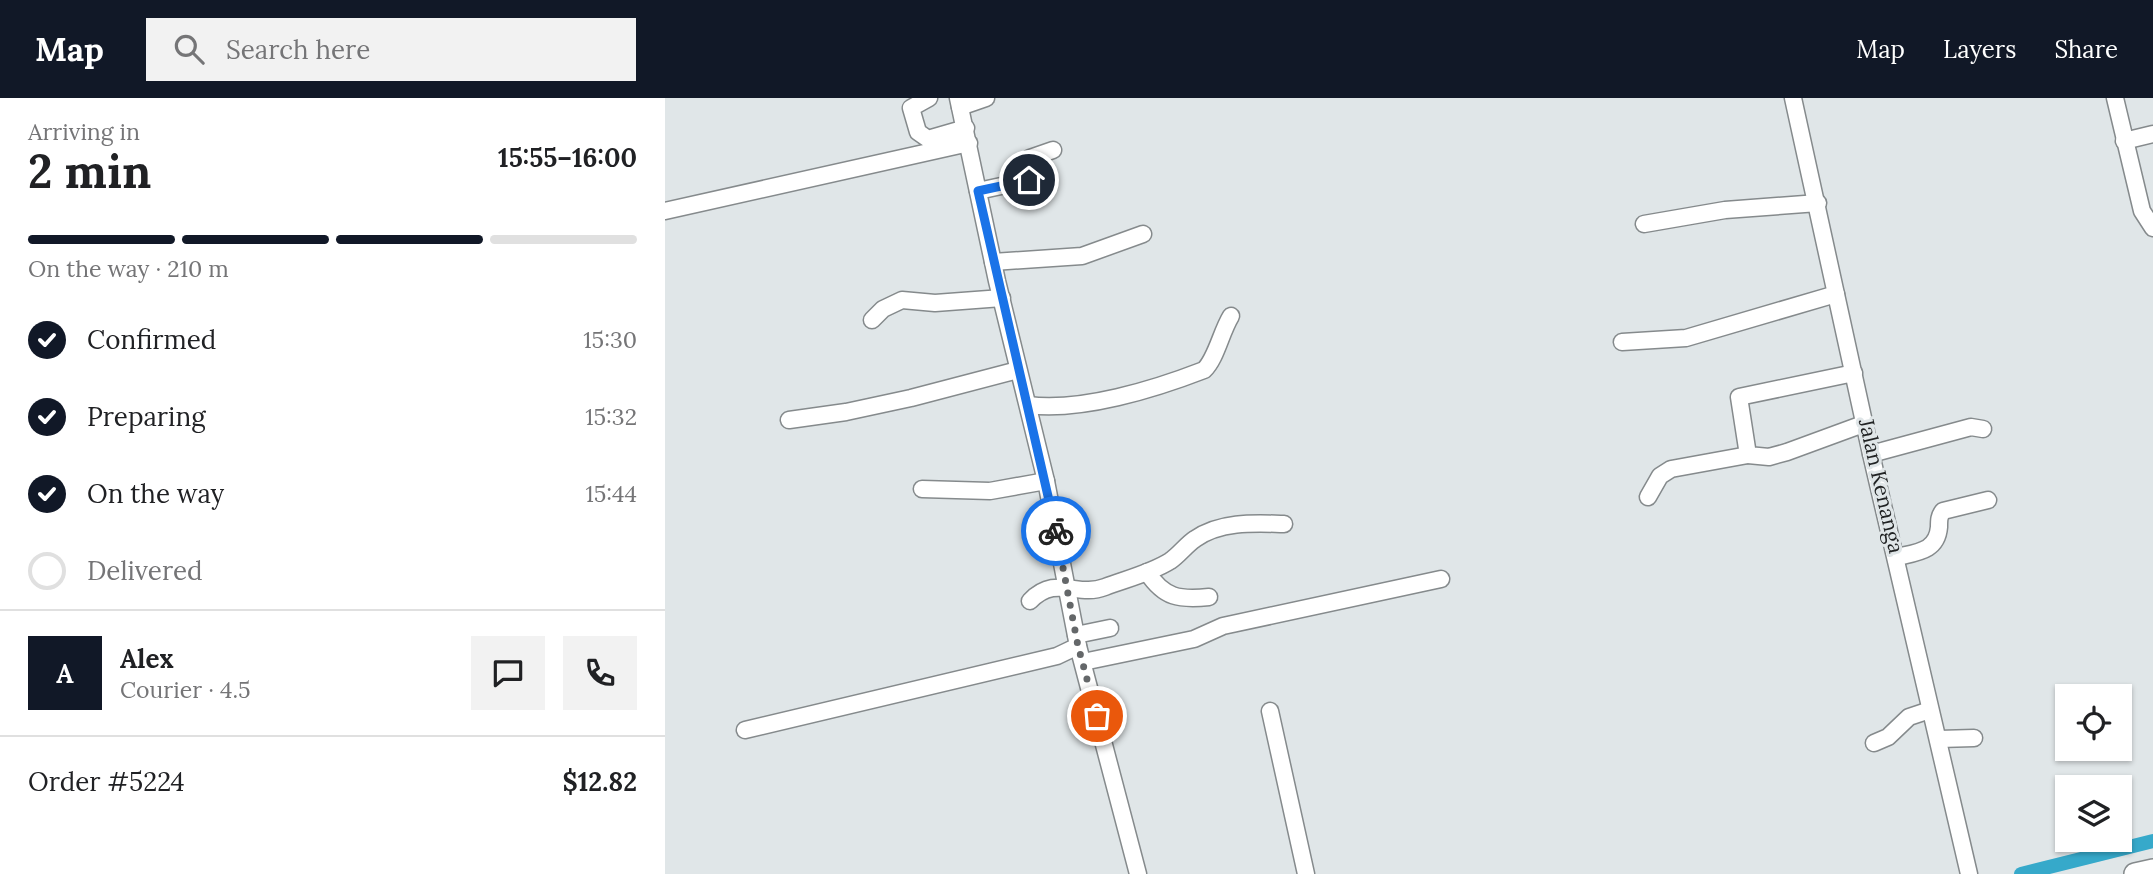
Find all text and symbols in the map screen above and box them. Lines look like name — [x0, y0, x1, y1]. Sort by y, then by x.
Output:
search box — [146, 18, 636, 81]
text: Map — [35, 28, 104, 70]
icon: search — [170, 30, 208, 68]
text: Search here — [226, 33, 370, 66]
text: Map — [1856, 34, 1905, 65]
text: Layers — [1943, 34, 2016, 65]
text: Share — [2054, 34, 2118, 65]
text: Arriving in — [28, 117, 140, 146]
text: 15:55–16:00 — [498, 141, 637, 174]
text: 2 min — [28, 142, 151, 201]
pin — [999, 150, 1059, 210]
icon: home — [1010, 161, 1048, 199]
text: On the way · 210 m — [28, 254, 229, 283]
icon: check — [28, 321, 66, 359]
text: Confirmed — [87, 323, 216, 356]
text: 15:30 — [583, 325, 637, 354]
icon: check — [28, 398, 66, 436]
text: Preparing — [87, 400, 206, 433]
text: 15:32 — [585, 402, 637, 431]
street label: Jalan Kenanga — [1853, 415, 1910, 556]
icon: check — [28, 475, 66, 513]
text: On the way — [87, 477, 224, 510]
text: 15:44 — [585, 479, 637, 508]
courier — [1021, 496, 1091, 566]
icon: bike — [1037, 512, 1075, 550]
text: Delivered — [87, 554, 203, 587]
button: chat — [471, 636, 545, 710]
button: phone — [563, 636, 637, 710]
text: Alex — [120, 642, 174, 675]
text: A — [56, 657, 74, 690]
text: Courier · 4.5 — [120, 675, 251, 704]
map controls — [2055, 684, 2132, 852]
button: locate — [2055, 684, 2132, 761]
pin — [1067, 686, 1127, 746]
icon: bag — [1078, 697, 1116, 735]
text: Order #5224 — [28, 765, 185, 798]
text: $12.82 — [563, 765, 637, 798]
button: layers — [2055, 775, 2132, 852]

